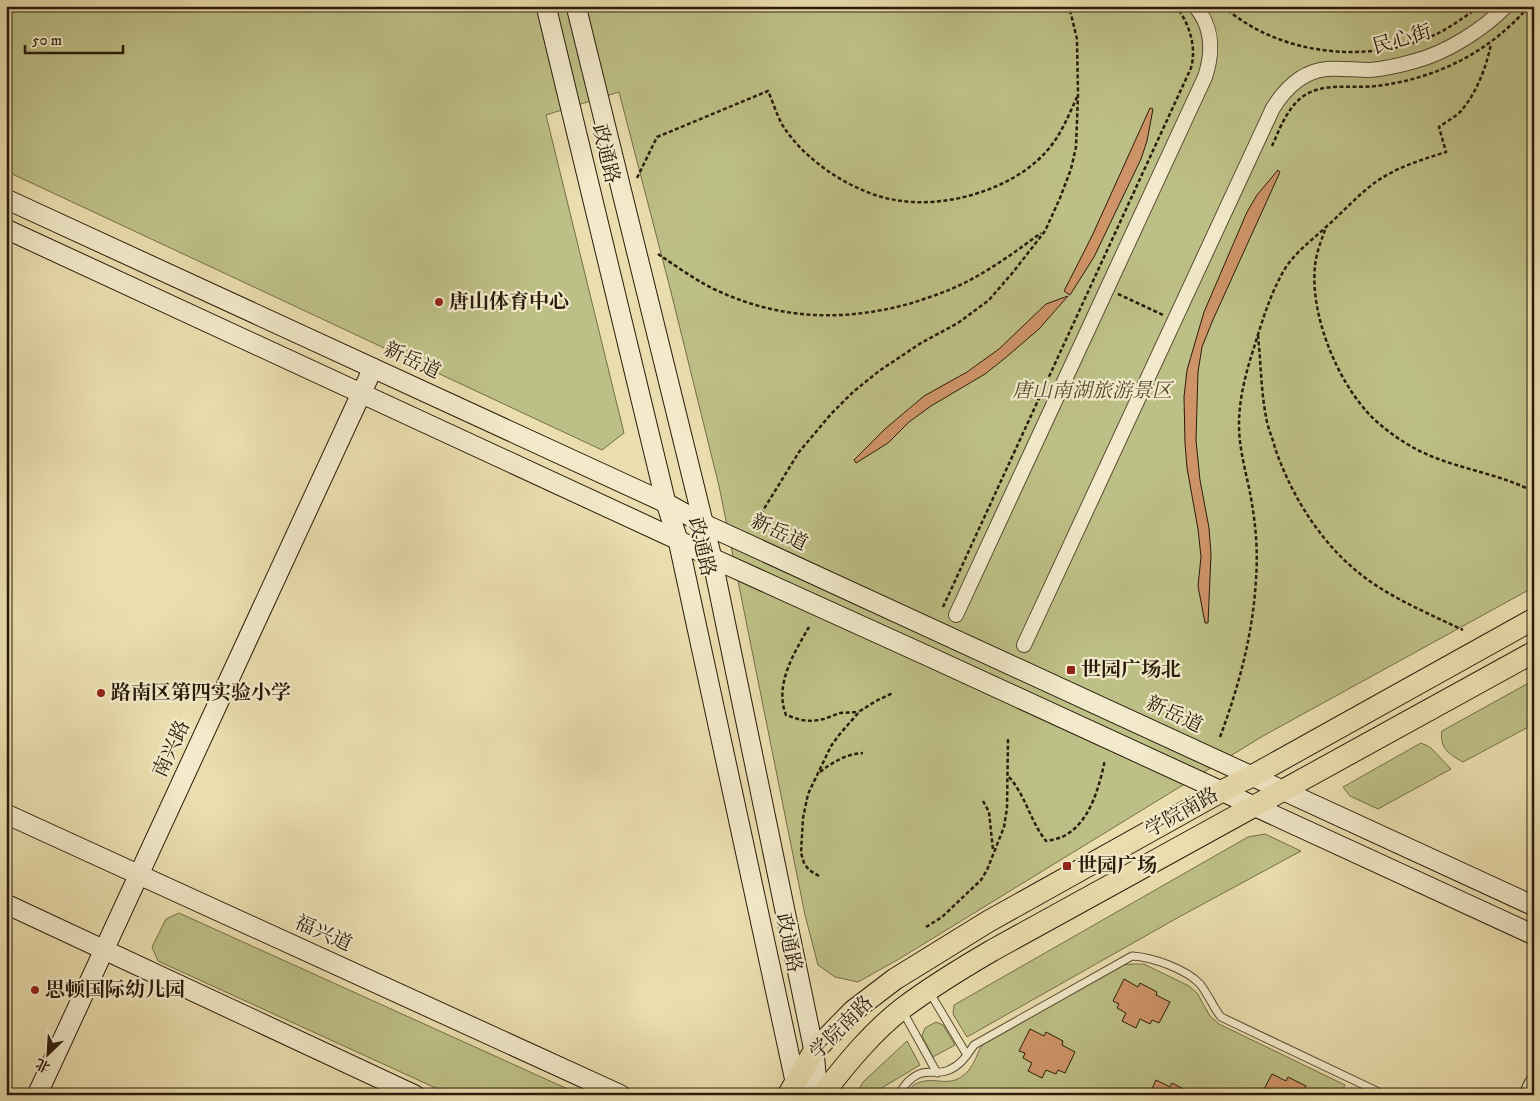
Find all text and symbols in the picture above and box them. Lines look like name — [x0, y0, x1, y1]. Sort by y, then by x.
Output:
street label: 民心街 — [1370, 20, 1434, 60]
scale bar — [25, 22, 122, 54]
text: 50 m — [32, 31, 62, 50]
street label: 政通路 — [586, 122, 624, 186]
place label: 唐山体育中心 — [449, 290, 569, 315]
marker: 唐山体育中心 — [433, 296, 445, 308]
street label: 新岳道 — [380, 337, 444, 385]
park label: 唐山南湖旅游景区 — [1012, 379, 1175, 404]
street label: 新岳道 — [747, 509, 811, 557]
street label: 政通路 — [682, 515, 720, 579]
place label: 世园广场北 — [1081, 658, 1181, 683]
marker: 世园广场北 — [1065, 664, 1077, 676]
place label: 路南区第四实验小学 — [111, 681, 291, 706]
marker: 路南区第四实验小学 — [95, 687, 107, 699]
street label: 新岳道 — [1142, 691, 1206, 739]
street label: 南兴路 — [148, 717, 196, 781]
street label: 学院南路 — [1141, 783, 1223, 843]
place label: 世园广场 — [1077, 854, 1157, 879]
marker: 世园广场 — [1061, 860, 1073, 872]
street label: 福兴道 — [291, 910, 355, 958]
street label: 政通路 — [770, 911, 806, 975]
place label: 思顿国际幼儿园 — [45, 978, 185, 1003]
marker: 思顿国际幼儿园 — [29, 984, 41, 996]
street label: 学院南路 — [805, 991, 879, 1065]
north arrow — [22, 1028, 72, 1078]
text: 北 — [33, 1054, 53, 1076]

